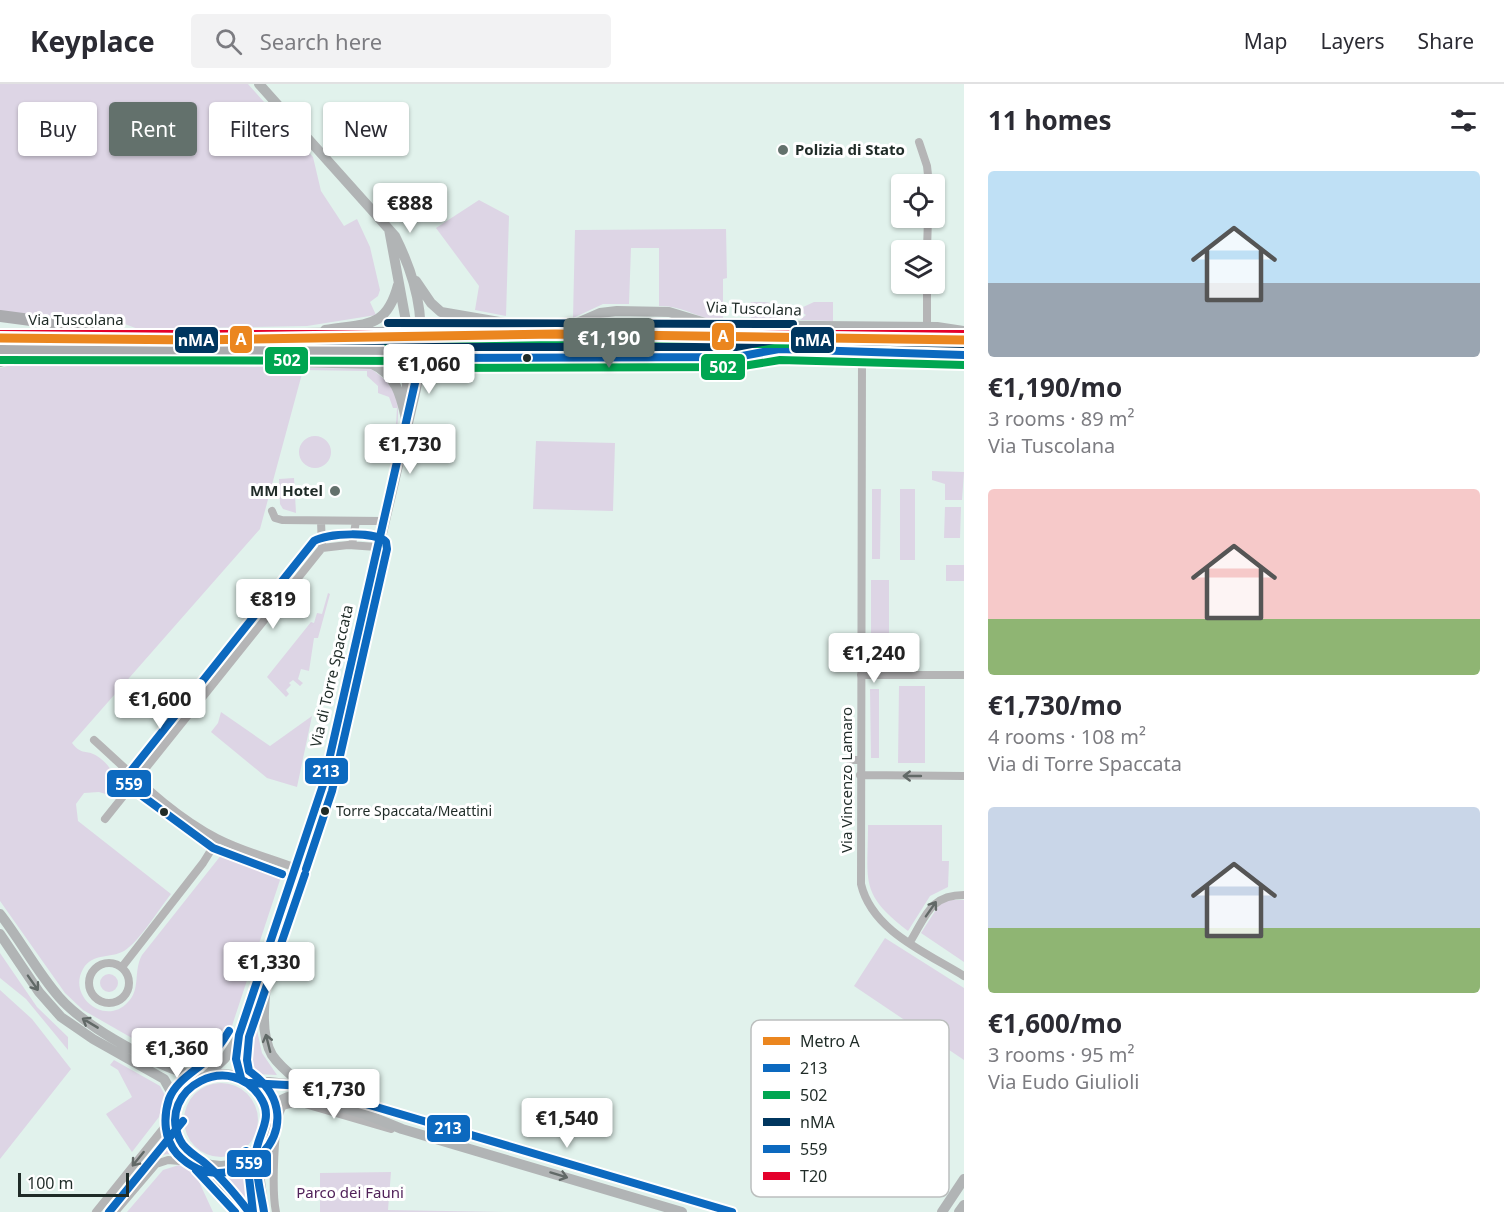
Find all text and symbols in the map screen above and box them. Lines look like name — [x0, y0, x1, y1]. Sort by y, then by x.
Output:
search box — [191, 14, 611, 68]
text: Keyplace — [30, 22, 155, 60]
icon: search — [212, 25, 245, 58]
text: Search here — [260, 26, 382, 56]
text: Map — [1244, 27, 1288, 55]
text: Layers — [1321, 27, 1385, 55]
text: Share — [1418, 27, 1474, 55]
chip: Buy — [18, 102, 97, 156]
chip: Rent — [109, 102, 197, 156]
chip: Filters — [209, 102, 311, 156]
chip: New — [323, 102, 409, 156]
text: 11 homes — [988, 102, 1112, 138]
icon: filters — [1447, 104, 1480, 137]
place label: Polizia di Stato — [795, 139, 905, 159]
marker: Polizia di Stato — [776, 143, 790, 157]
map controls — [891, 174, 945, 294]
button: locate — [891, 174, 945, 228]
pin: €888 — [374, 183, 446, 234]
text: €888 — [387, 189, 433, 216]
icon: home — [1180, 210, 1288, 318]
button: layers — [891, 240, 945, 294]
street label: Via Tuscolana — [706, 296, 802, 320]
street label: Via Tuscolana — [28, 309, 124, 329]
pin: €1,190 — [560, 318, 658, 369]
line badge: A — [711, 322, 735, 351]
text: €1,190 — [578, 324, 640, 351]
line badge: A — [229, 325, 253, 354]
text: A — [717, 325, 729, 347]
line badge: nMA — [174, 326, 219, 354]
line badge: nMA — [790, 326, 835, 354]
text: A — [235, 328, 247, 350]
text: nMA — [178, 329, 215, 351]
text: nMA — [795, 329, 832, 351]
pin: €1,060 — [380, 344, 478, 395]
line badge: 502 — [264, 346, 309, 375]
text: 502 — [273, 349, 301, 371]
text: €1,060 — [398, 350, 460, 377]
unlabelled marker — [521, 352, 533, 364]
line badge: 502 — [700, 353, 746, 381]
text: 502 — [709, 356, 737, 378]
text: €1,190/mo — [988, 369, 1122, 405]
text: 3 rooms · 89 m² — [988, 405, 1135, 432]
pin: €1,730 — [361, 424, 459, 475]
text: €1,730 — [379, 430, 441, 457]
text: Via Tuscolana — [988, 432, 1115, 459]
place label: MM Hotel — [250, 480, 323, 500]
marker: MM Hotel — [328, 484, 342, 498]
icon: home — [1180, 528, 1288, 636]
pin: €819 — [237, 579, 309, 630]
text: €819 — [250, 585, 296, 612]
street label: Via di Torre Spaccata — [305, 603, 357, 749]
pin: €1,240 — [825, 633, 923, 684]
text: €1,240 — [843, 639, 905, 666]
pin: €1,600 — [111, 679, 209, 730]
text: €1,600 — [129, 685, 191, 712]
text: €1,730/mo — [988, 687, 1122, 723]
street label: Via Vincenzo Lamaro — [836, 707, 856, 853]
text: 4 rooms · 108 m² — [988, 723, 1146, 750]
text: Via di Torre Spaccata — [988, 750, 1182, 777]
line badge: 213 — [304, 757, 349, 785]
text: 213 — [312, 760, 340, 782]
line badge: 559 — [106, 769, 152, 798]
one-way arrow — [903, 770, 923, 782]
text: 559 — [115, 773, 143, 795]
place label: Torre Spaccata/Meattini — [336, 801, 492, 820]
marker: Torre Spaccata/Meattini — [319, 805, 331, 817]
unlabelled marker — [158, 806, 170, 818]
icon: home — [1180, 846, 1288, 954]
one-way arrow — [925, 902, 937, 918]
pin: €1,330 — [220, 942, 318, 993]
text: €1,330 — [238, 948, 300, 975]
one-way arrow — [27, 974, 39, 990]
text: €1,600/mo — [988, 1005, 1122, 1041]
one-way arrow — [82, 1017, 99, 1029]
legend — [751, 1020, 949, 1197]
pin: €1,360 — [128, 1028, 226, 1079]
text: Metro A — [800, 1030, 860, 1052]
one-way arrow — [262, 1033, 274, 1052]
text: €1,360 — [146, 1034, 208, 1061]
text: 3 rooms · 95 m² — [988, 1041, 1135, 1068]
text: 213 — [800, 1057, 827, 1079]
text: Via Eudo Giulioli — [988, 1068, 1139, 1095]
pin: €1,730 — [285, 1069, 383, 1120]
text: €1,730 — [303, 1075, 365, 1102]
text: 502 — [800, 1084, 827, 1106]
pin: €1,540 — [518, 1098, 616, 1149]
text: €1,540 — [536, 1104, 598, 1131]
text: nMA — [800, 1111, 835, 1133]
line badge: 213 — [426, 1114, 471, 1143]
text: 213 — [434, 1117, 462, 1139]
text: 559 — [800, 1138, 827, 1160]
line badge: 559 — [226, 1149, 272, 1178]
one-way arrow — [131, 1151, 144, 1167]
text: 559 — [235, 1152, 263, 1174]
text: T20 — [800, 1165, 827, 1187]
scale bar — [18, 1170, 129, 1198]
one-way arrow — [549, 1170, 568, 1181]
text: 100 m — [27, 1172, 74, 1194]
park label: Parco dei Fauni — [296, 1182, 404, 1202]

